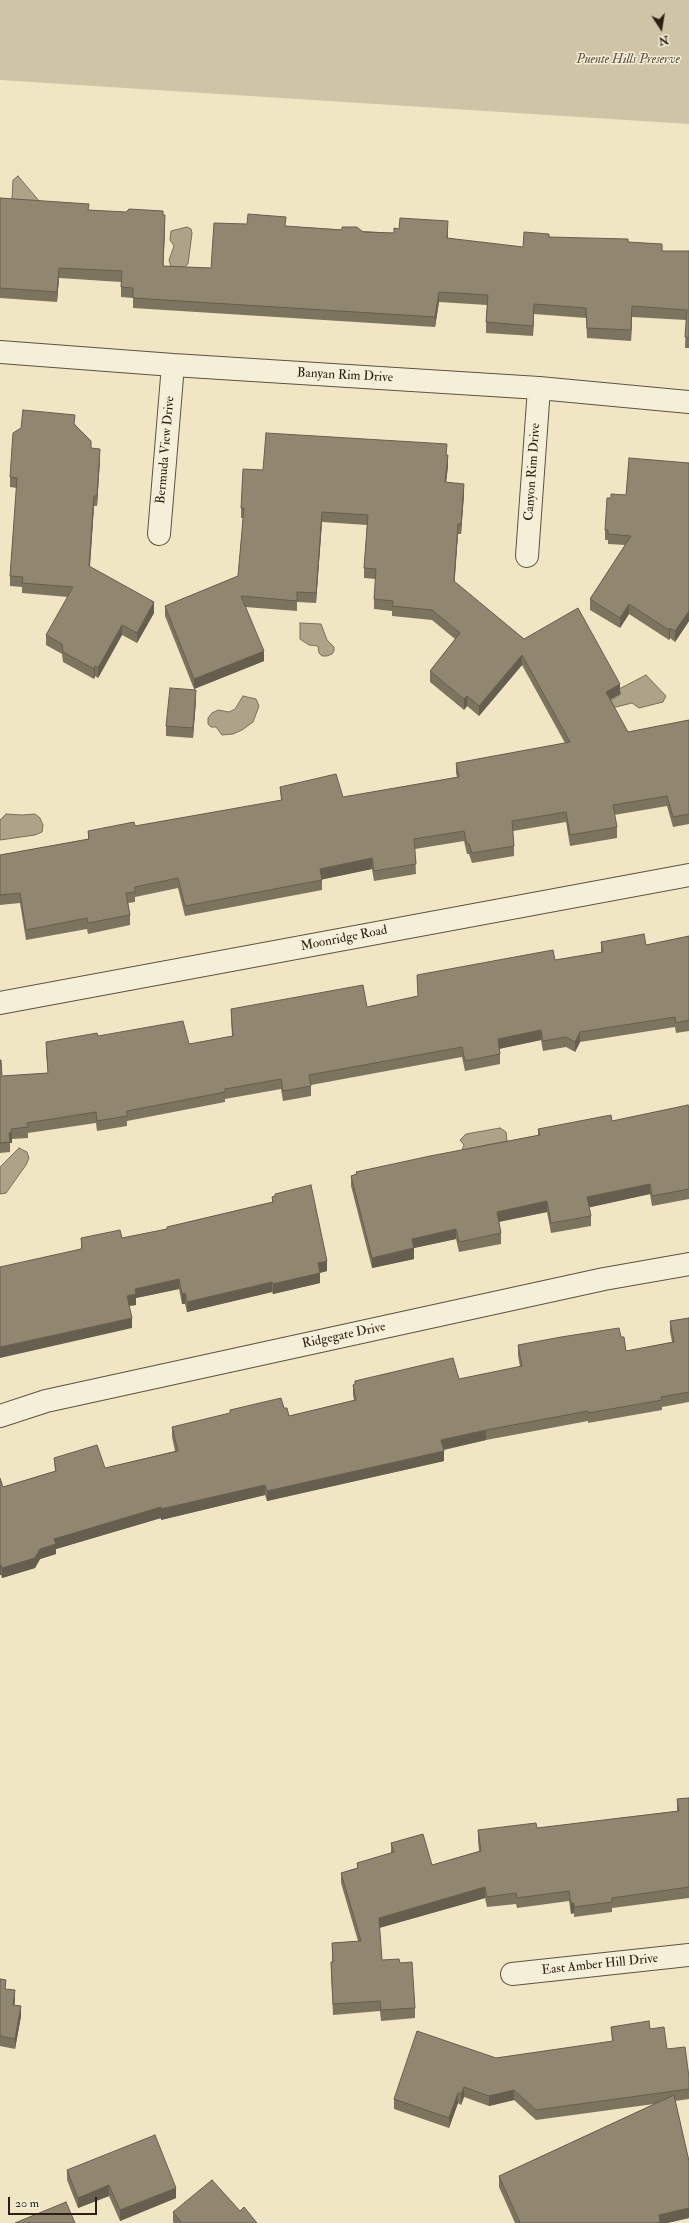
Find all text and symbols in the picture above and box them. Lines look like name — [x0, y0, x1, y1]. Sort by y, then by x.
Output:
north arrow — [641, 8, 681, 48]
text: N — [657, 33, 670, 48]
park label: Puente Hills Preserve — [576, 52, 680, 68]
street label: Banyan Rim Drive — [297, 366, 393, 386]
street label: Bermuda View Drive — [154, 395, 178, 505]
street label: Canyon Rim Drive — [522, 423, 544, 521]
street label: Moonridge Road — [299, 923, 389, 955]
street label: Ridgegate Drive — [301, 1320, 387, 1352]
street label: East Amber Hill Drive — [541, 1951, 659, 1979]
scale bar — [10, 2189, 99, 2215]
text: 20 m — [15, 2196, 39, 2211]

